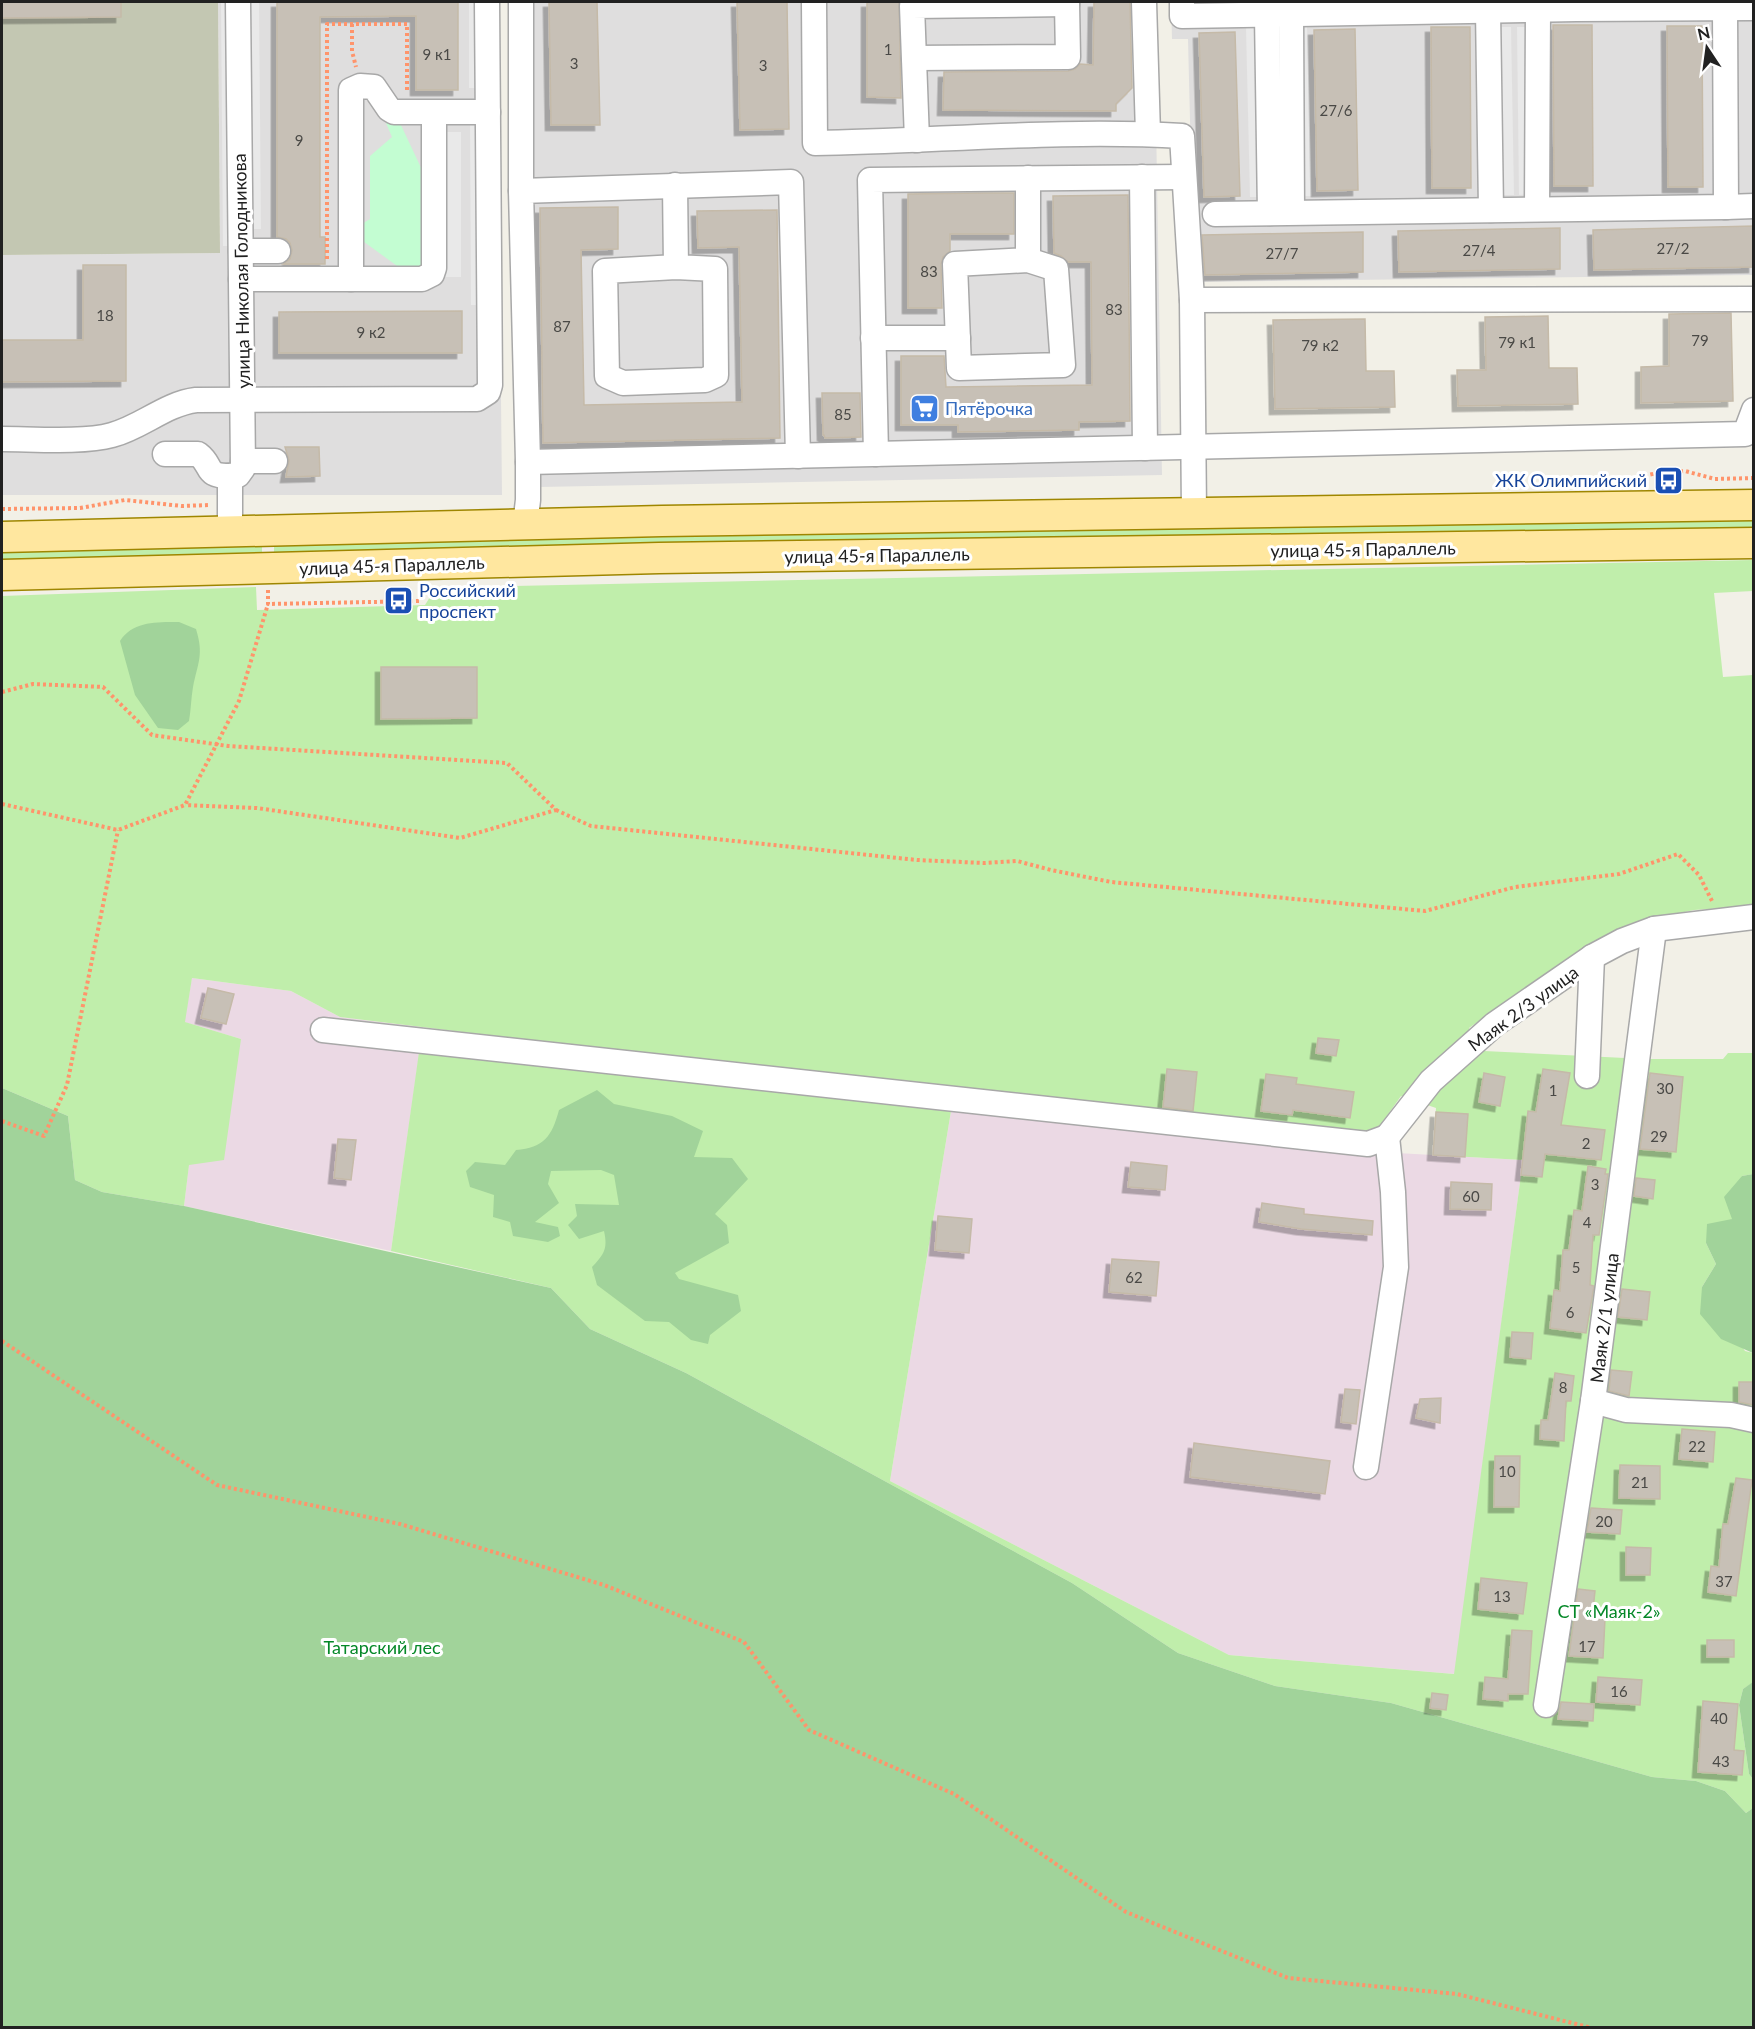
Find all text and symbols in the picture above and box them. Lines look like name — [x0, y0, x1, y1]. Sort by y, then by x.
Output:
north arrow — [1677, 18, 1737, 78]
text: N — [1695, 22, 1712, 44]
house number: 1 — [884, 40, 892, 58]
house number: 9 к1 — [422, 45, 452, 63]
house number: 3 — [570, 54, 578, 72]
house number: 3 — [759, 56, 767, 74]
house number: 27/6 — [1320, 101, 1353, 119]
house number: 9 — [295, 131, 303, 149]
street label: улица Николая Голодникова — [228, 153, 254, 389]
house number: 27/2 — [1657, 239, 1689, 257]
house number: 27/4 — [1463, 241, 1496, 259]
house number: 27/7 — [1266, 244, 1299, 262]
house number: 83 — [920, 262, 938, 280]
house number: 83 — [1105, 300, 1123, 318]
house number: 18 — [96, 306, 114, 324]
house number: 87 — [553, 317, 571, 335]
house number: 9 к2 — [356, 323, 386, 341]
house number: 79 — [1691, 331, 1709, 349]
house number: 79 к1 — [1498, 333, 1536, 351]
house number: 79 к2 — [1301, 336, 1339, 354]
supermarket icon: Пятёрочка — [908, 392, 940, 424]
place label: Пятёрочка — [945, 397, 1033, 419]
house number: 85 — [834, 405, 852, 423]
bus stop icon: ЖК Олимпийский — [1652, 464, 1684, 496]
place label: ЖК Олимпийский — [1495, 469, 1647, 491]
street label: улица 45-я Параллель — [1270, 536, 1456, 562]
street label: улица 45-я Параллель — [784, 542, 970, 568]
street label: улица 45-я Параллель — [299, 551, 485, 579]
place label: Российский проспект — [419, 579, 516, 622]
bus stop icon: Российский проспект — [382, 584, 414, 616]
street label: Маяк 2/3 улица — [1464, 961, 1582, 1055]
house number: 30 — [1656, 1079, 1674, 1097]
house number: 1 — [1549, 1081, 1557, 1099]
house number: 29 — [1650, 1127, 1668, 1145]
house number: 2 — [1582, 1134, 1590, 1152]
house number: 3 — [1591, 1175, 1599, 1193]
house number: 60 — [1462, 1187, 1480, 1205]
house number: 4 — [1583, 1213, 1592, 1231]
street label: Маяк 2/1 улица — [1585, 1252, 1623, 1384]
house number: 5 — [1572, 1258, 1580, 1276]
house number: 62 — [1125, 1268, 1143, 1286]
house number: 6 — [1566, 1303, 1575, 1321]
house number: 8 — [1559, 1378, 1567, 1396]
house number: 22 — [1688, 1437, 1706, 1455]
house number: 10 — [1498, 1462, 1516, 1480]
house number: 21 — [1631, 1473, 1649, 1491]
house number: 20 — [1595, 1512, 1613, 1530]
house number: 37 — [1715, 1572, 1733, 1590]
house number: 13 — [1493, 1587, 1511, 1605]
park label: СТ «Маяк-2» — [1557, 1600, 1661, 1622]
park label: Татарский лес — [323, 1636, 441, 1658]
house number: 17 — [1578, 1637, 1596, 1655]
house number: 16 — [1610, 1682, 1628, 1700]
house number: 40 — [1710, 1709, 1728, 1727]
house number: 43 — [1712, 1752, 1730, 1770]

